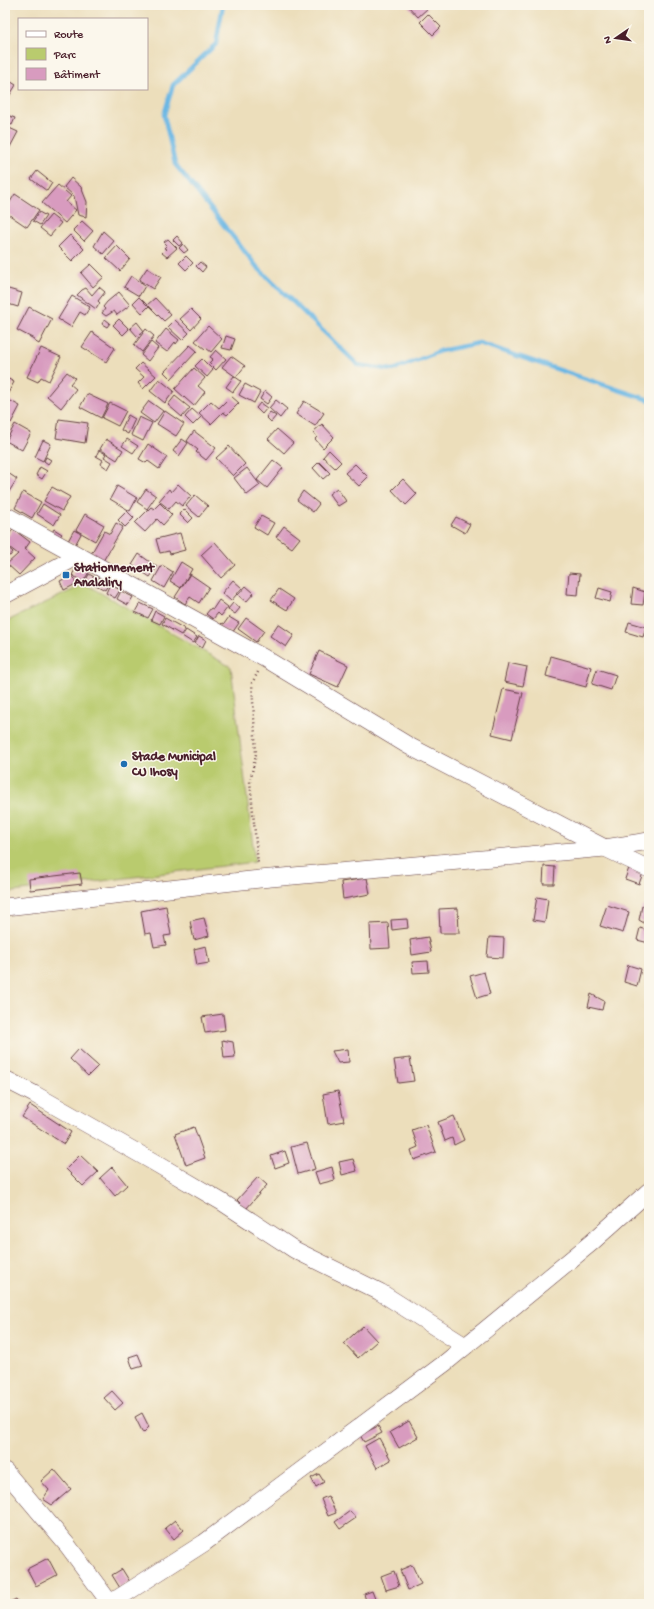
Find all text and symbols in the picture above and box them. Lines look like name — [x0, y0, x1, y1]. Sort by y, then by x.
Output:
legend — [18, 18, 148, 90]
north arrow — [596, 18, 636, 58]
text: Route — [54, 29, 84, 43]
text: N — [602, 35, 615, 45]
text: Parc — [53, 49, 77, 63]
text: Bâtiment — [53, 69, 101, 83]
place label: Stationnement Analaliry — [73, 561, 156, 591]
marker: Stationnement Analaliry — [61, 570, 71, 580]
place label: Stade Municipal CU Ihosy — [131, 750, 216, 780]
marker: Stade Municipal CU Ihosy — [119, 759, 129, 769]

